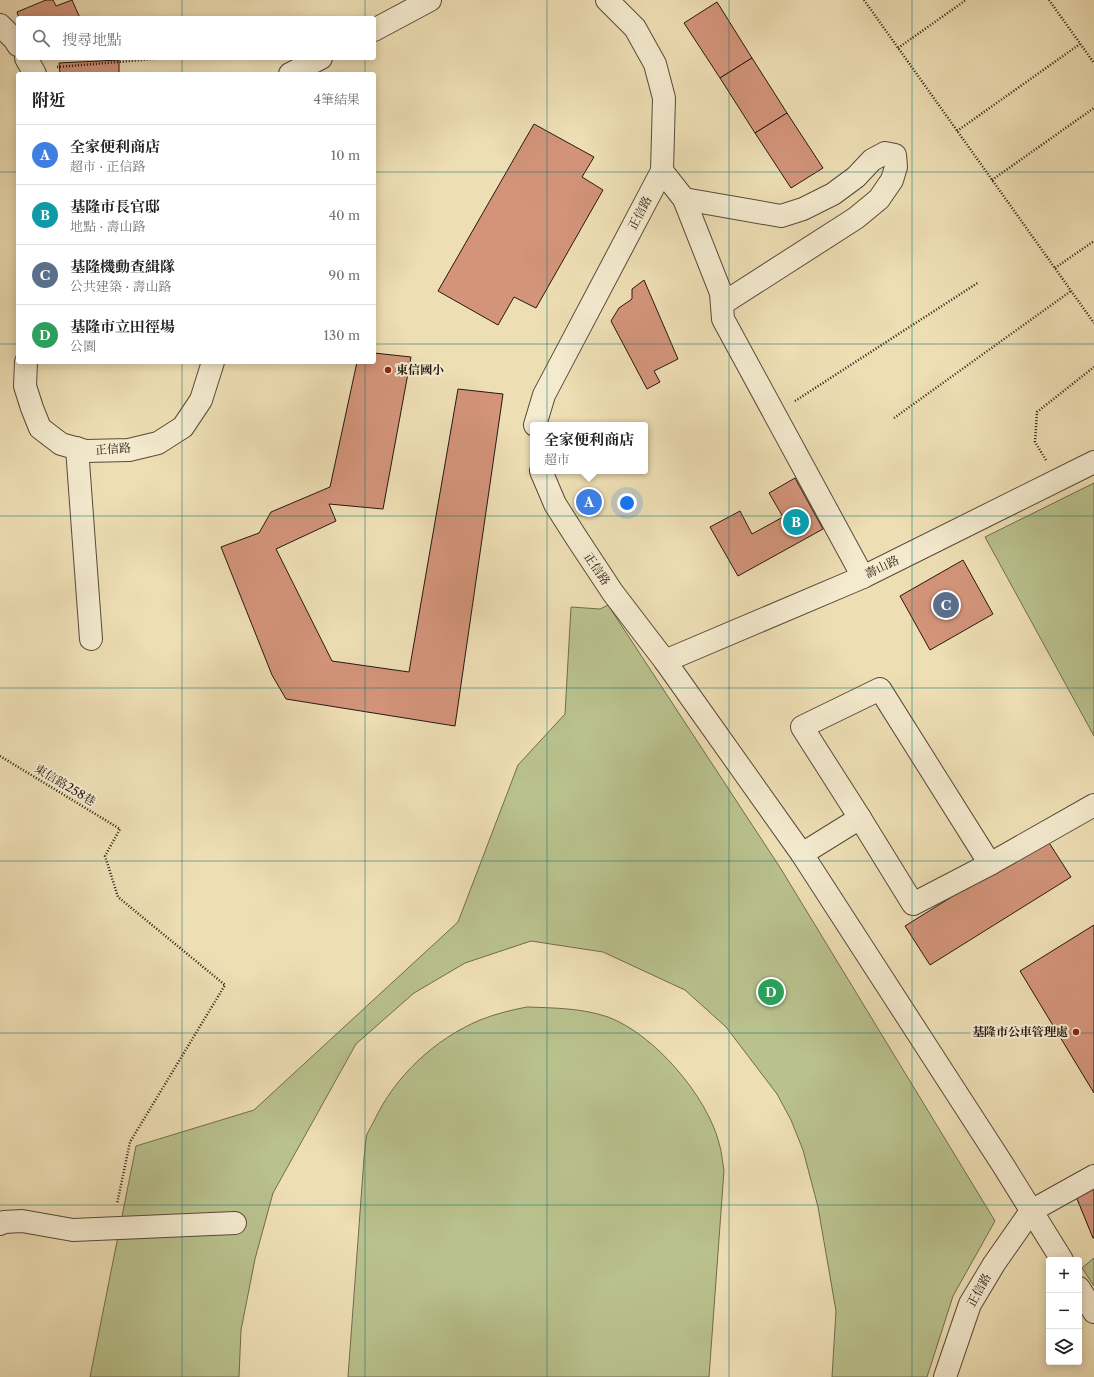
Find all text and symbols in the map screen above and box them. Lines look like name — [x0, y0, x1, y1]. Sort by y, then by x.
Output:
search box — [16, 16, 376, 60]
icon: search — [30, 27, 52, 49]
text: 搜尋地點 — [62, 30, 122, 49]
text: 附近 — [32, 90, 66, 110]
text: 4筆結果 — [313, 91, 360, 107]
text: 全家便利商店 — [70, 137, 160, 156]
text: A — [40, 147, 50, 163]
text: 10 m — [331, 147, 360, 163]
text: 超市 · 正信路 — [70, 158, 146, 174]
street label: 正信路 — [624, 193, 655, 232]
text: 基隆市長官邸 — [70, 197, 160, 216]
text: B — [40, 207, 50, 223]
text: 40 m — [329, 207, 360, 223]
text: 地點 · 壽山路 — [70, 218, 146, 234]
text: 基隆機動查緝隊 — [70, 257, 175, 276]
text: C — [40, 267, 50, 283]
text: 90 m — [329, 267, 360, 283]
text: 公共建築 · 壽山路 — [70, 278, 172, 294]
text: 基隆市立田徑場 — [70, 317, 175, 336]
text: D — [39, 327, 51, 343]
text: 130 m — [324, 327, 360, 343]
text: 公園 — [70, 338, 96, 354]
place label: 東信國小 — [396, 362, 444, 377]
marker: 東信國小 — [383, 365, 393, 375]
popup — [530, 422, 648, 474]
text: 全家便利商店 — [544, 430, 634, 449]
street label: 正信路 — [94, 440, 131, 457]
text: 超市 — [544, 451, 570, 467]
pin: A — [576, 487, 602, 517]
your location — [617, 493, 637, 513]
pin: B — [783, 507, 809, 537]
street label: 正信路 — [581, 550, 614, 588]
street label: 壽山路 — [862, 552, 901, 581]
pin: C — [933, 590, 959, 620]
street label: 東信路258巷 — [32, 760, 98, 809]
pin: D — [758, 977, 784, 1007]
place label: 基隆市公車管理處 — [972, 1024, 1068, 1039]
marker: 基隆市公車管理處 — [1071, 1027, 1081, 1037]
map controls — [1046, 1257, 1082, 1365]
button: + — [1046, 1257, 1082, 1293]
street label: 正信路 — [963, 1270, 994, 1309]
button: − — [1046, 1293, 1082, 1329]
button: layers — [1046, 1329, 1082, 1365]

